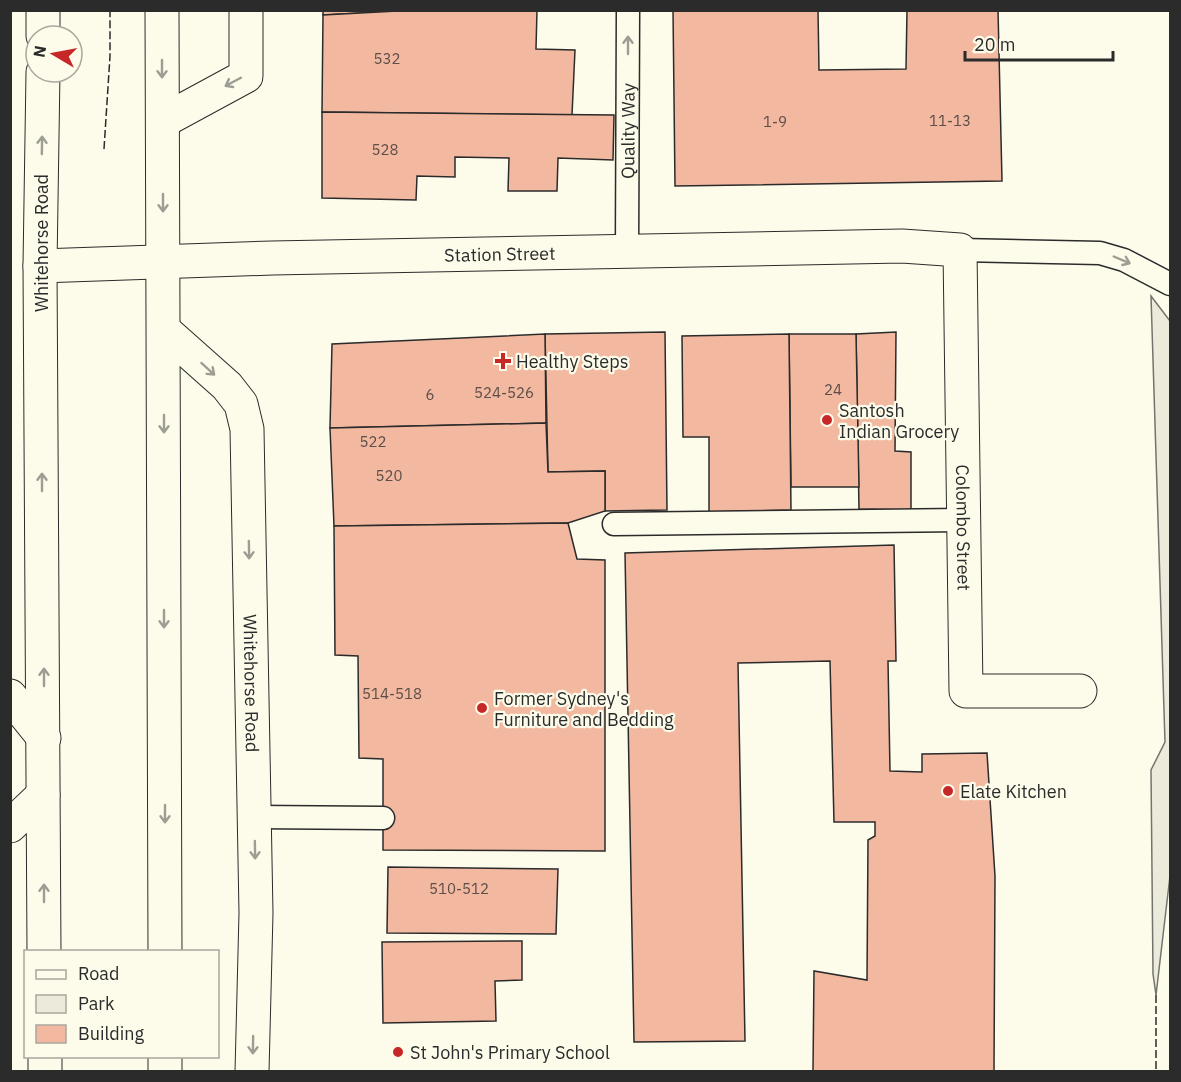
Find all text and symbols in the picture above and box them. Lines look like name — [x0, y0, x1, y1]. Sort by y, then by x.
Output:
north arrow — [24, 24, 84, 84]
scale bar — [965, 24, 1114, 62]
text: 20 m — [974, 33, 1016, 56]
one-way arrow — [622, 36, 634, 56]
text: N — [28, 44, 50, 59]
house number: 532 — [373, 49, 401, 68]
one-way arrow — [156, 58, 168, 78]
one-way arrow — [225, 76, 242, 88]
street label: Quality Way — [616, 83, 639, 179]
house number: 11-13 — [929, 111, 971, 130]
house number: 1-9 — [763, 112, 787, 131]
one-way arrow — [36, 135, 48, 155]
house number: 528 — [371, 140, 399, 159]
street label: Whitehorse Road — [30, 174, 53, 312]
one-way arrow — [157, 193, 169, 213]
street label: Station Street — [444, 241, 556, 266]
one-way arrow — [1113, 255, 1131, 266]
place label: Healthy Steps — [516, 350, 628, 373]
marker: Healthy Steps — [494, 352, 512, 370]
one-way arrow — [200, 362, 215, 376]
house number: 24 — [824, 380, 842, 399]
house number: 524-526 — [474, 383, 534, 402]
house number: 6 — [425, 385, 435, 404]
place label: Santosh Indian Grocery — [839, 399, 959, 443]
marker: Santosh Indian Grocery — [820, 413, 834, 427]
one-way arrow — [158, 414, 170, 434]
house number: 522 — [359, 432, 387, 451]
street label: Colombo Street — [951, 464, 976, 591]
house number: 520 — [375, 466, 403, 485]
one-way arrow — [36, 473, 48, 493]
one-way arrow — [243, 539, 255, 559]
one-way arrow — [158, 609, 170, 629]
street label: Whitehorse Road — [239, 614, 265, 752]
one-way arrow — [38, 668, 49, 688]
house number: 514-518 — [362, 684, 422, 703]
place label: Former Sydney's Furniture and Bedding — [494, 687, 674, 731]
marker: Former Sydney's Furniture and Bedding — [475, 701, 489, 715]
place label: Elate Kitchen — [960, 780, 1067, 803]
marker: Elate Kitchen — [941, 784, 955, 798]
one-way arrow — [159, 804, 171, 824]
one-way arrow — [249, 839, 261, 859]
house number: 510-512 — [429, 879, 489, 898]
one-way arrow — [38, 884, 50, 904]
legend — [24, 950, 219, 1058]
text: Road — [78, 962, 119, 985]
text: Park — [78, 992, 115, 1015]
text: Building — [78, 1022, 145, 1045]
one-way arrow — [247, 1034, 258, 1054]
place label: St John's Primary School — [410, 1041, 610, 1064]
marker: St John's Primary School — [391, 1045, 405, 1059]

